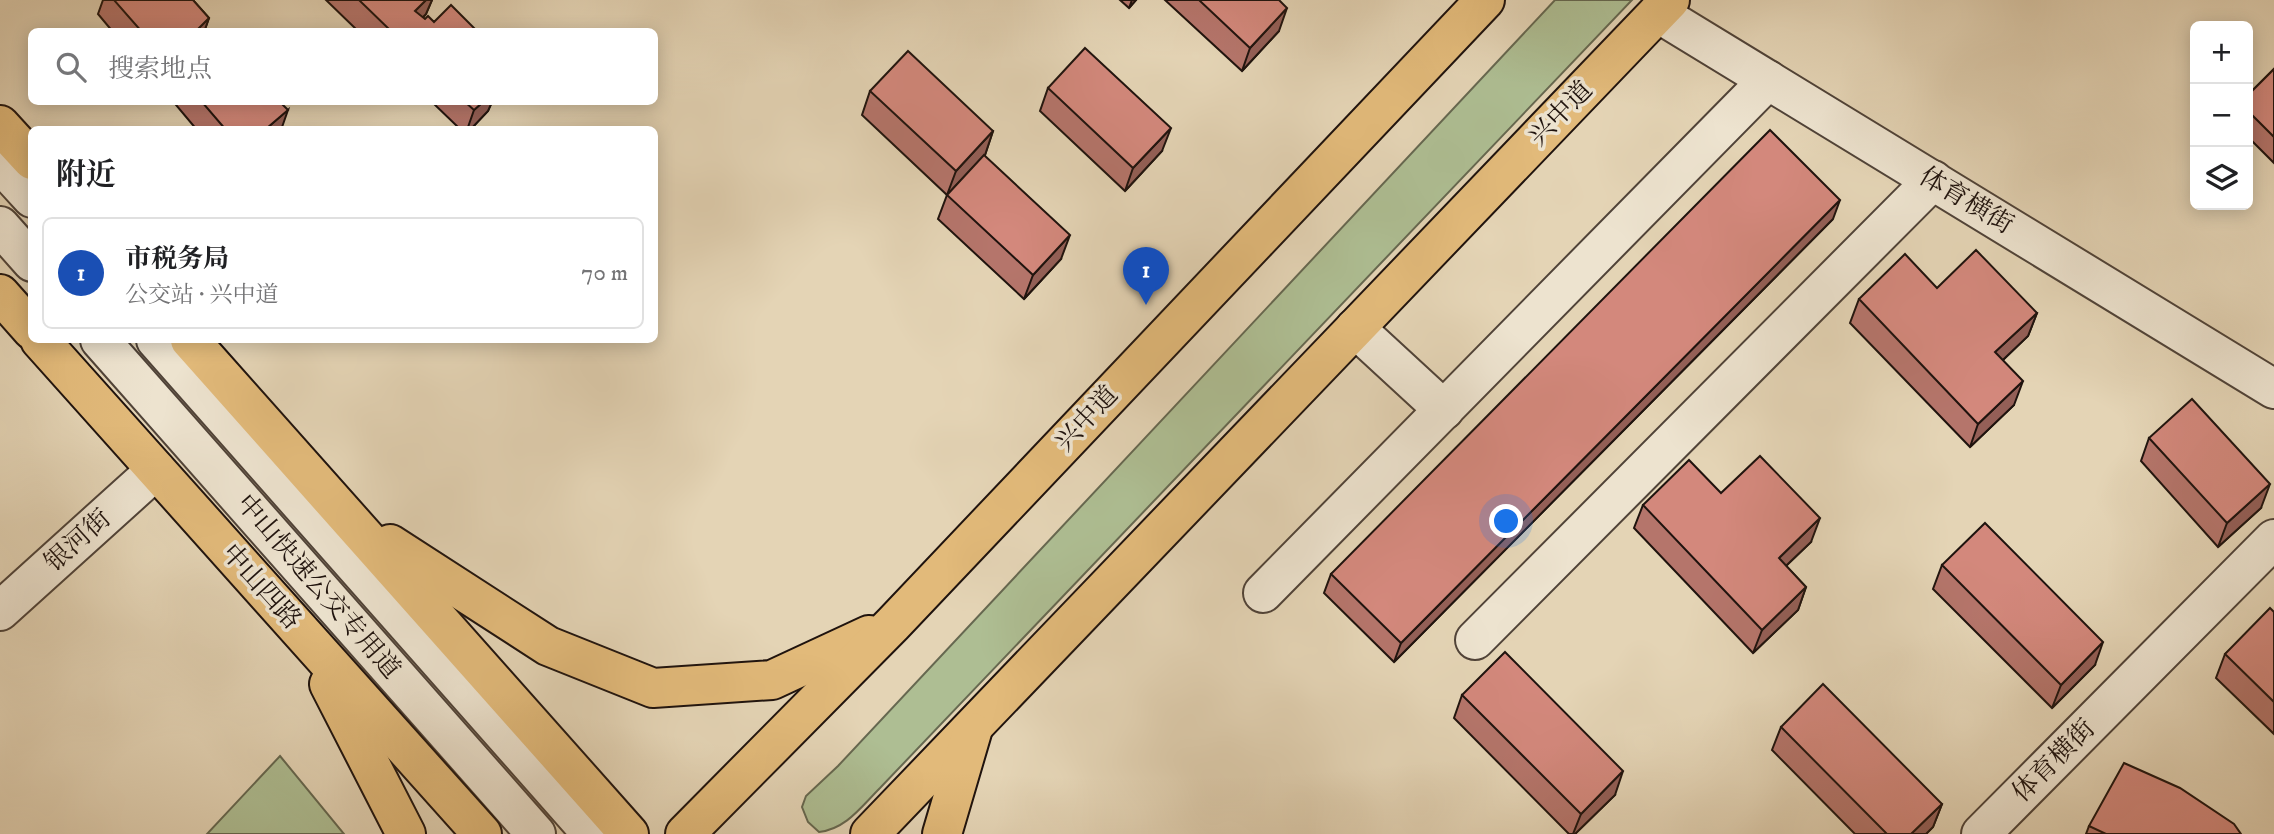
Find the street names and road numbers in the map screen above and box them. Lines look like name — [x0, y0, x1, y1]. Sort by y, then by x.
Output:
street label: 兴中道 — [1522, 74, 1600, 154]
street label: 体育横街 — [1913, 160, 2019, 242]
street label: 兴中道 — [1048, 379, 1126, 459]
street label: 中山快速公交专用道 — [229, 488, 407, 686]
street label: 银河街 — [38, 503, 118, 579]
street label: 中山四路 — [214, 537, 308, 637]
street label: 体育横街 — [2006, 713, 2102, 809]

